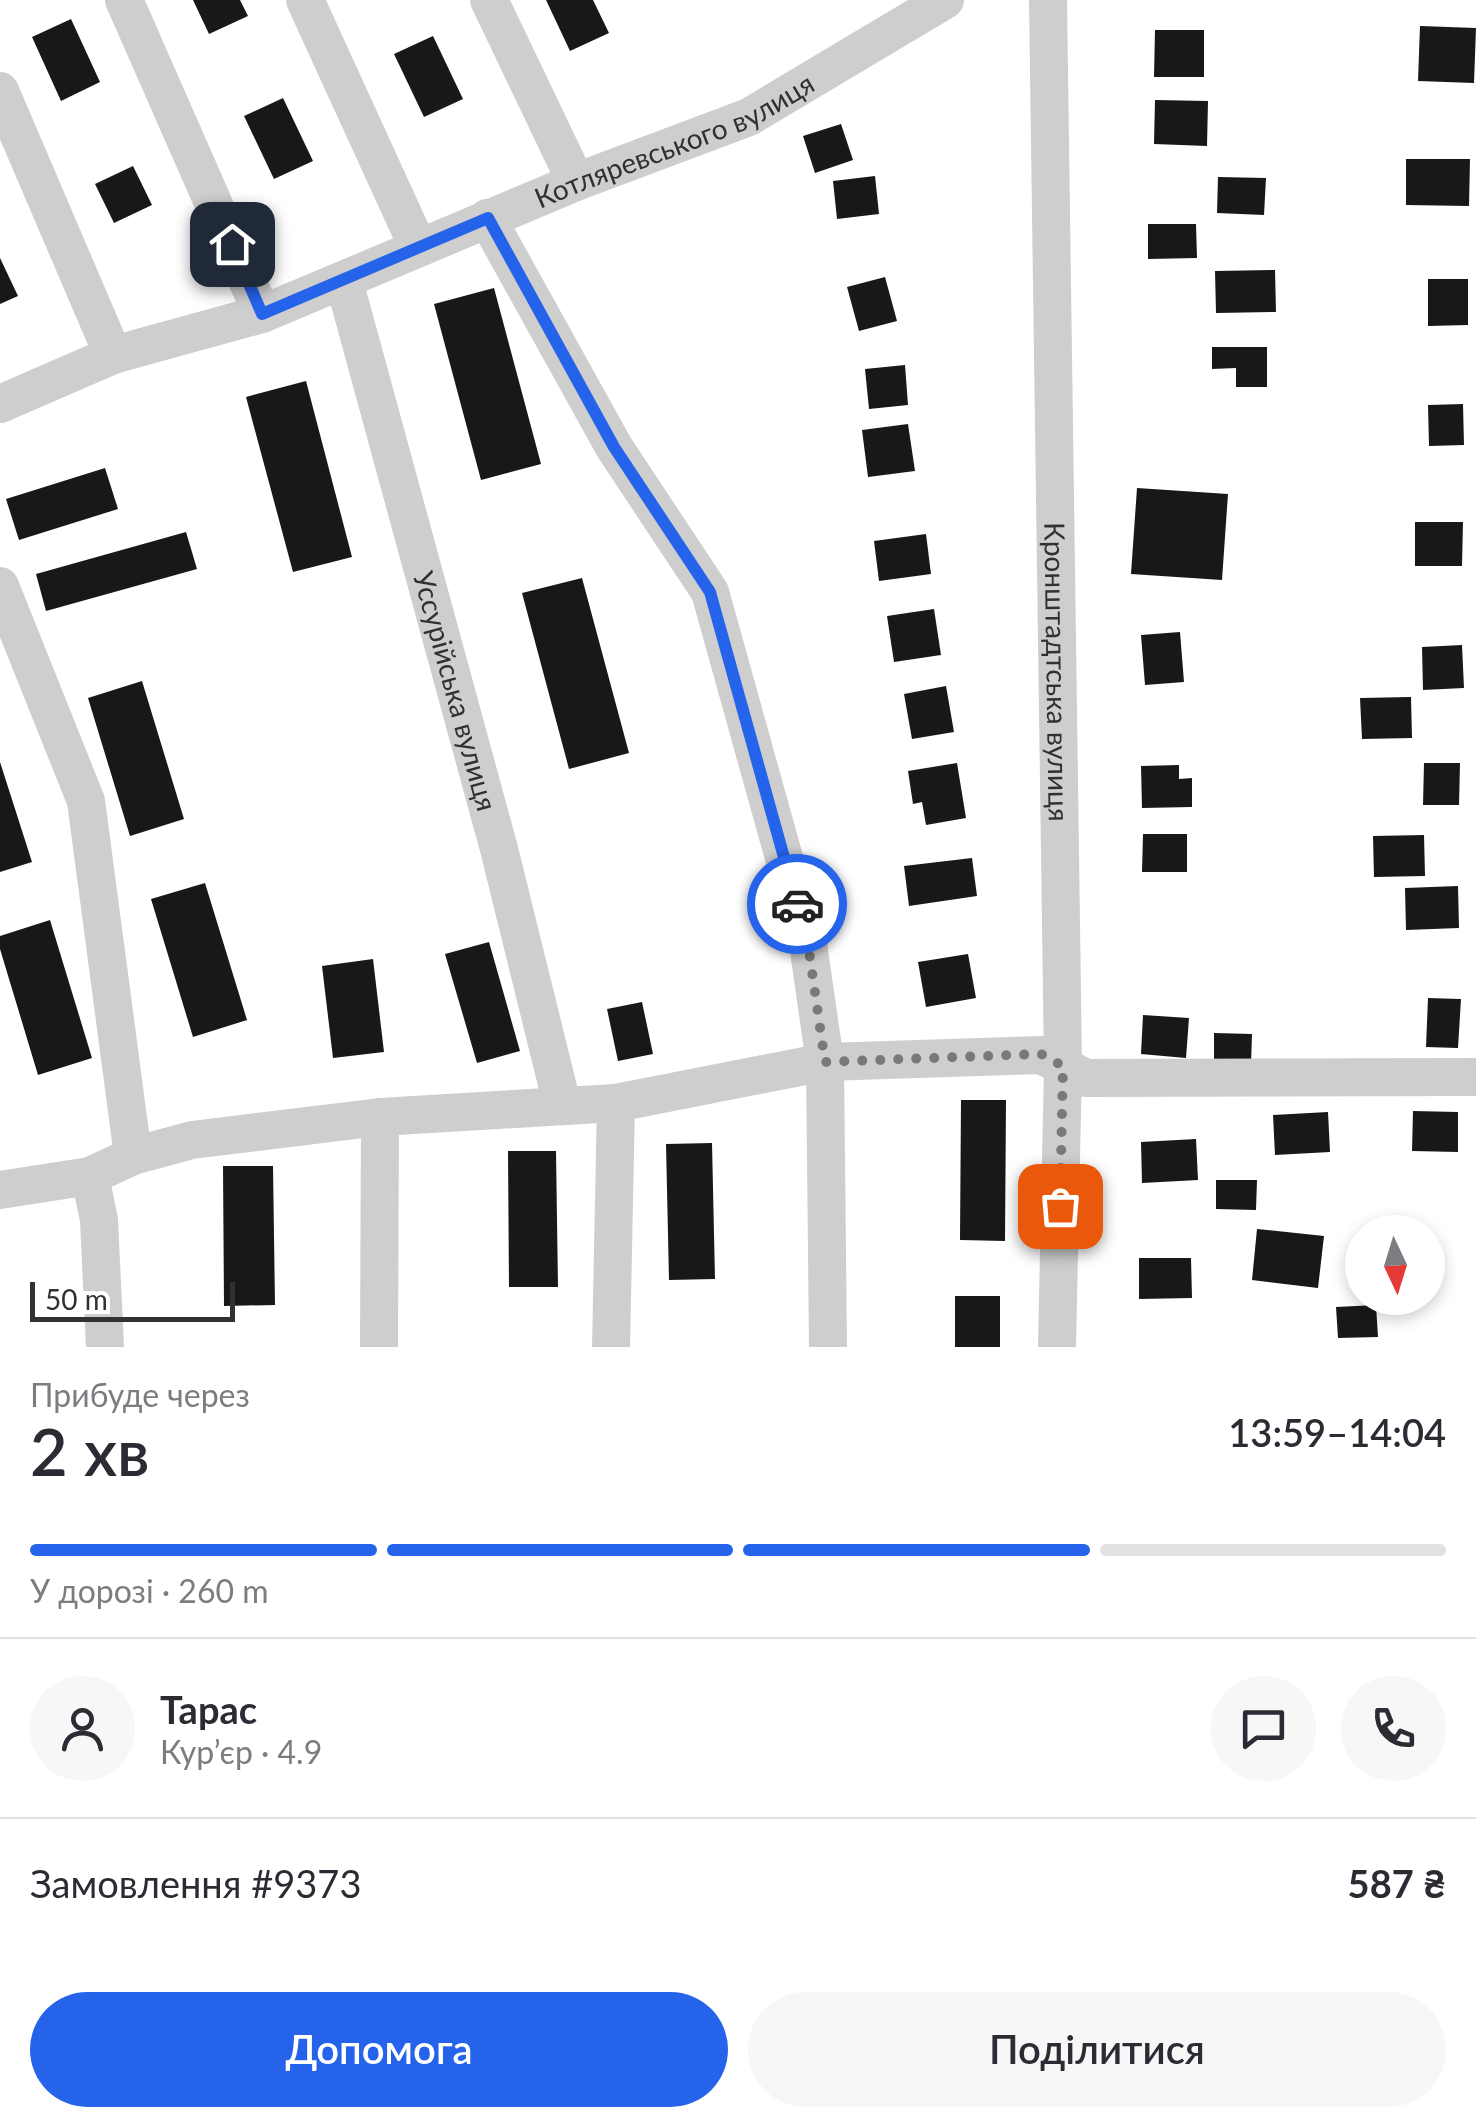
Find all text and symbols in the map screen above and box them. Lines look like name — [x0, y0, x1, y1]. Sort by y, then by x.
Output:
street label: Котляревського вулиця — [529, 65, 820, 215]
pin — [190, 202, 275, 287]
icon: home — [205, 217, 260, 272]
street label: Кронштадтська вулиця — [1038, 522, 1077, 822]
street label: Уссурійська вулиця — [407, 567, 505, 815]
courier — [747, 854, 847, 954]
icon: car — [770, 877, 825, 932]
pin — [1018, 1164, 1103, 1249]
icon: bag — [1033, 1179, 1088, 1234]
north arrow — [1345, 1215, 1445, 1315]
map controls — [1345, 1215, 1445, 1315]
scale bar — [30, 1277, 235, 1322]
text: 50 m — [45, 1282, 108, 1316]
text: Прибуде через — [30, 1375, 250, 1414]
text: 13:59–14:04 — [1228, 1409, 1446, 1455]
text: 2 хв — [30, 1412, 150, 1490]
text: У дорозі · 260 m — [30, 1571, 269, 1610]
button: person — [30, 1676, 135, 1781]
button: chat — [1211, 1676, 1316, 1781]
button: phone — [1341, 1676, 1446, 1781]
text: Тарас — [160, 1686, 257, 1732]
text: Кур’єр · 4.9 — [160, 1732, 322, 1771]
text: Замовлення #9373 — [30, 1860, 361, 1906]
text: 587 ₴ — [1348, 1860, 1446, 1906]
button: Допомога — [30, 1992, 728, 2107]
button: Поділитися — [748, 1992, 1446, 2107]

